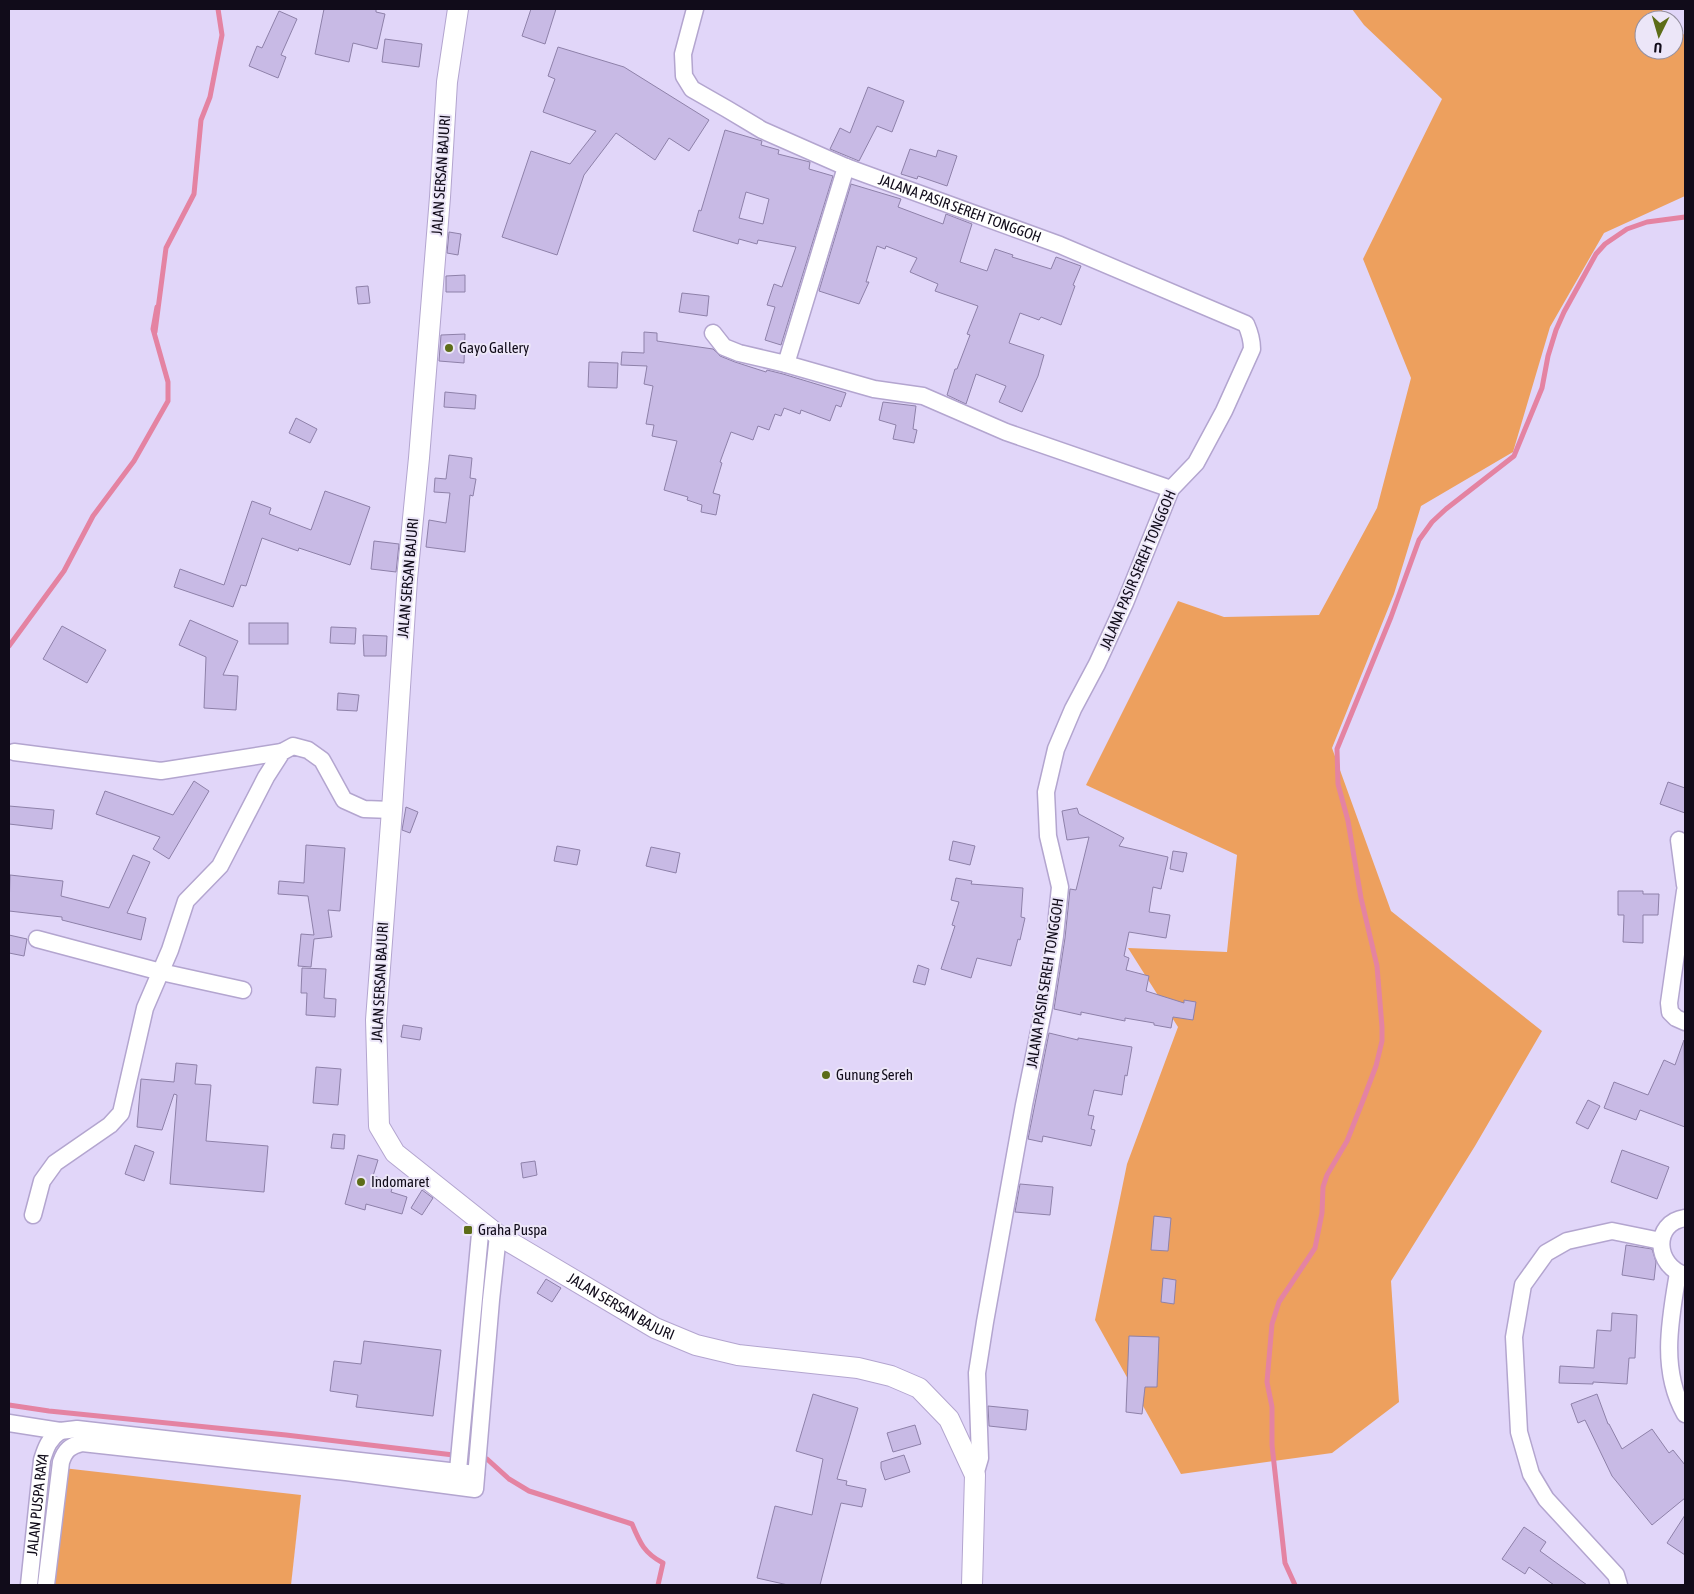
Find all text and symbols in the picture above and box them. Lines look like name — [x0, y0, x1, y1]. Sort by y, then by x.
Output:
north arrow — [1634, 10, 1684, 60]
text: U — [1653, 40, 1663, 56]
street label: JALAN SERSAN BAJURI — [428, 114, 453, 236]
street label: JALANA PASIR SEREH TONGGOH — [876, 171, 1044, 246]
place label: Gayo Gallery — [459, 339, 529, 356]
marker: Gayo Gallery — [443, 342, 455, 354]
street label: JALANA PASIR SEREH TONGGOH — [1096, 487, 1179, 652]
street label: JALAN SERSAN BAJURI — [394, 517, 421, 639]
street label: JALANA PASIR SEREH TONGGOH — [1023, 897, 1066, 1069]
street label: JALAN SERSAN BAJURI — [368, 921, 391, 1043]
place label: Gunung Sereh — [836, 1066, 913, 1083]
marker: Gunung Sereh — [820, 1069, 832, 1081]
place label: Indomaret — [371, 1173, 430, 1190]
marker: Indomaret — [355, 1176, 367, 1188]
place label: Graha Puspa — [478, 1221, 547, 1238]
marker: Graha Puspa — [462, 1224, 474, 1236]
street label: JALAN SERSAN BAJURI — [565, 1269, 677, 1343]
street label: JALAN PUSPA RAYA — [23, 1450, 52, 1556]

